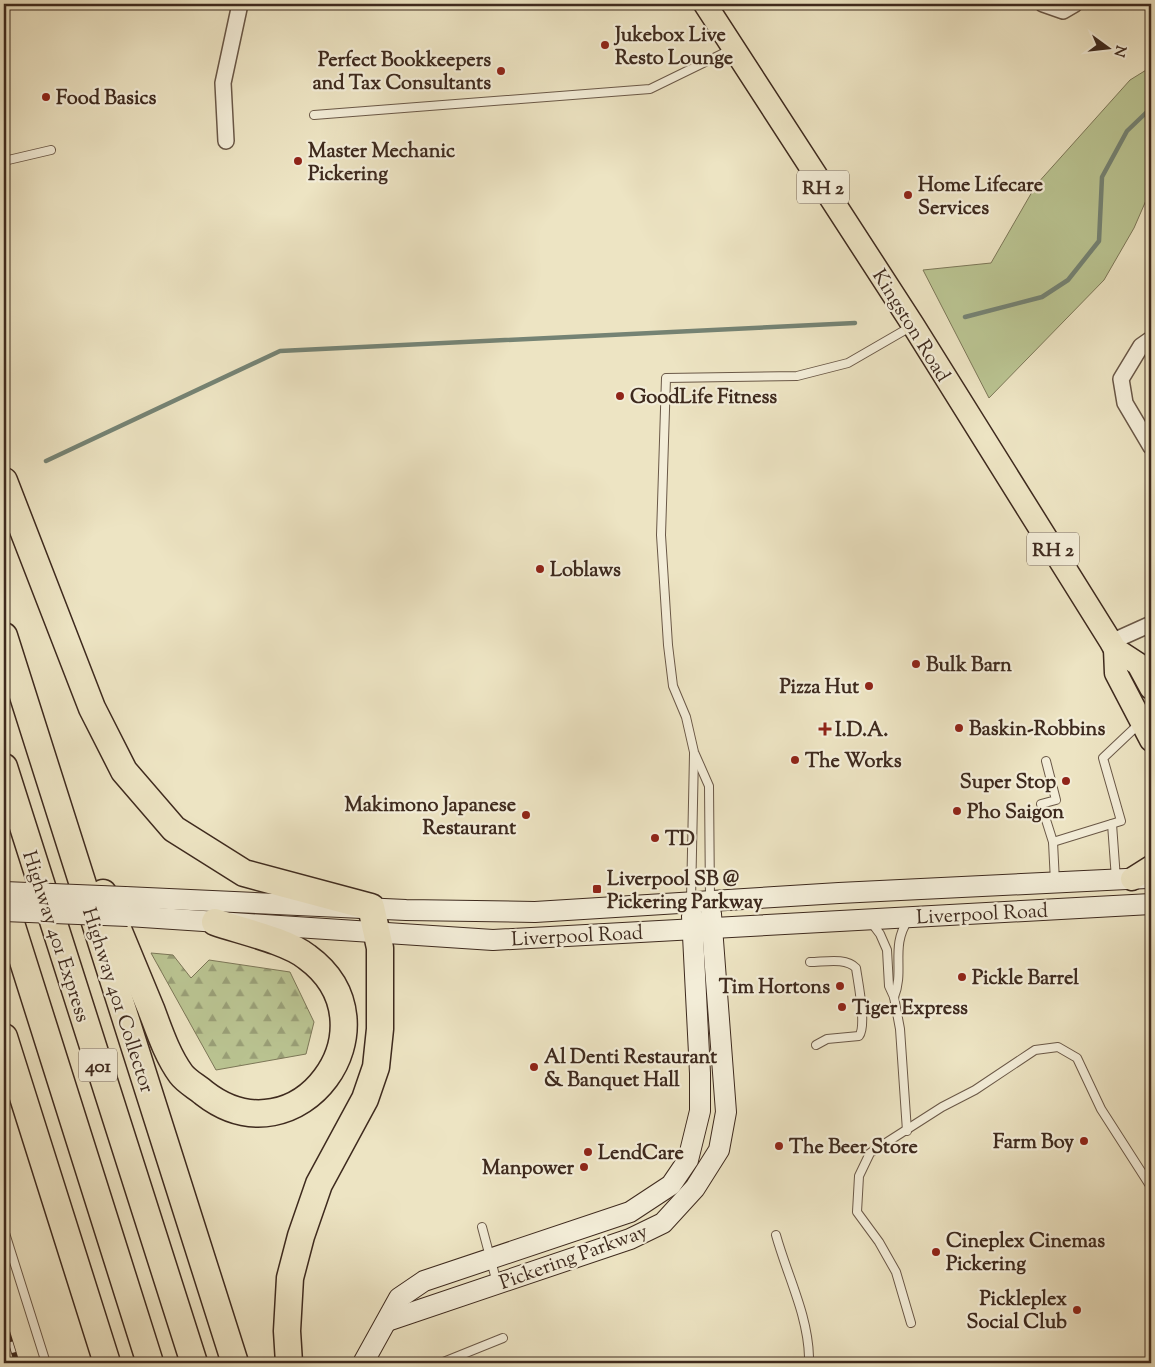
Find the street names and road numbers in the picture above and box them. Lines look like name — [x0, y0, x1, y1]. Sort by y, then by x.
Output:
road number: RH 2 — [797, 170, 849, 203]
street label: Kingston Road — [864, 264, 956, 388]
road number: RH 2 — [1027, 532, 1079, 566]
street label: Highway 401 Express — [13, 847, 96, 1026]
street label: Liverpool Road — [915, 898, 1049, 933]
street label: Highway 401 Collector — [78, 904, 160, 1096]
street label: Liverpool Road — [510, 920, 644, 955]
road number: 401 — [79, 1048, 117, 1082]
street label: Pickering Parkway — [496, 1218, 652, 1299]

